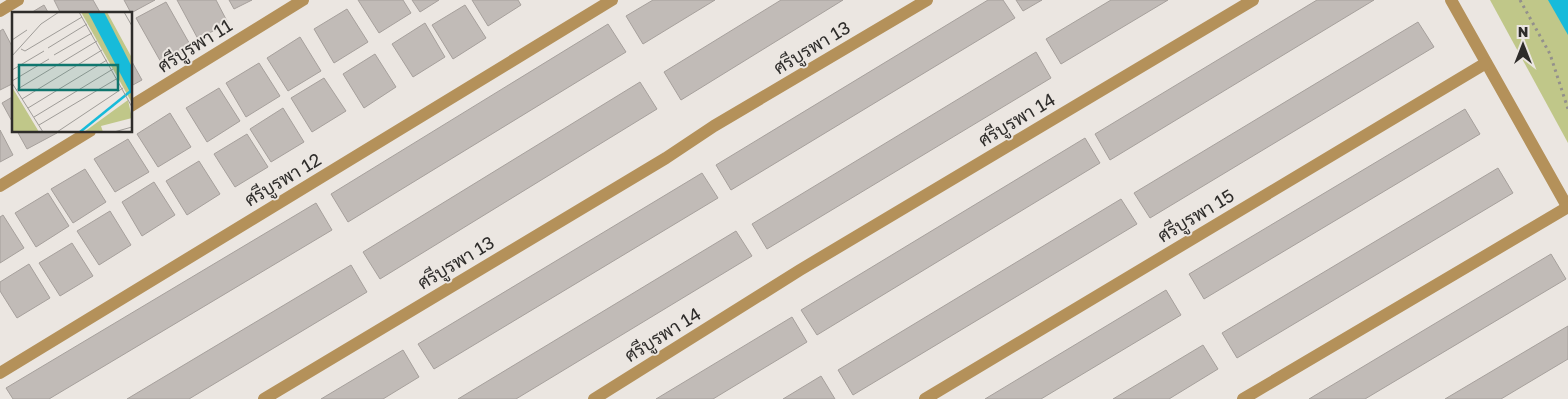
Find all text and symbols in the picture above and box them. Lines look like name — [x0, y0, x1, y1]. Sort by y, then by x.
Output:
inset map — [12, 12, 132, 132]
street label: ศรีบูรพา 11 — [153, 13, 238, 79]
street label: ศรีบูรพา 13 — [769, 15, 855, 81]
north arrow — [1498, 20, 1548, 70]
text: N — [1518, 23, 1528, 40]
street label: ศรีบูรพา 14 — [974, 87, 1060, 153]
street label: ศรีบูรพา 12 — [240, 147, 326, 213]
street label: ศรีบูรพา 15 — [1153, 183, 1239, 249]
street label: ศรีบูรพา 13 — [413, 230, 499, 296]
street label: ศรีบูรพา 14 — [620, 301, 706, 369]

